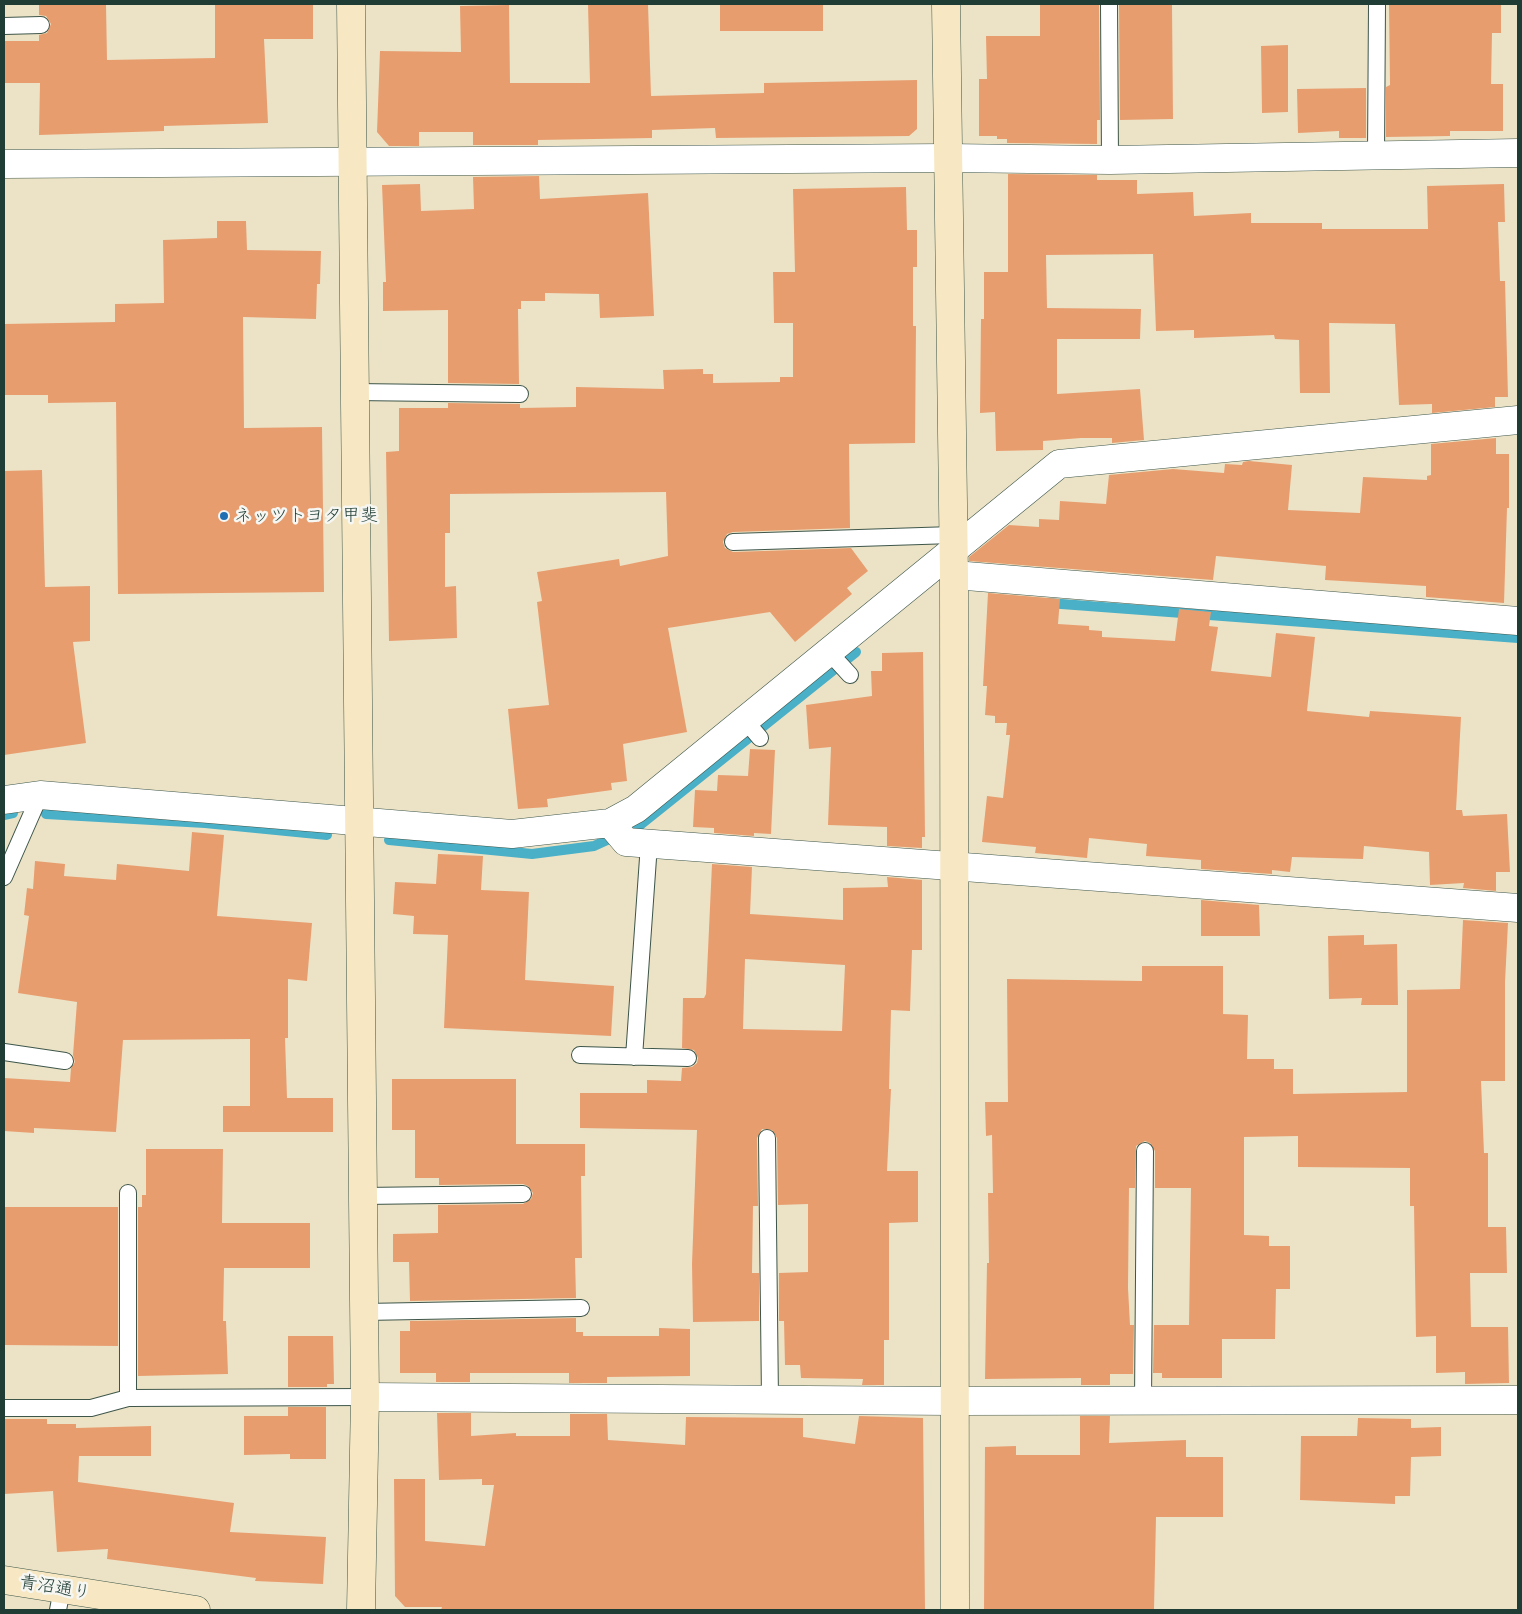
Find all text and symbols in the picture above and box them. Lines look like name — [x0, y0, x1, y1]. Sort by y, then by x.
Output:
place label: ネッツトヨタ甲斐 — [234, 505, 378, 527]
marker: ネッツトヨタ甲斐 — [218, 510, 230, 522]
street label: 青沼通り — [18, 1572, 92, 1604]

